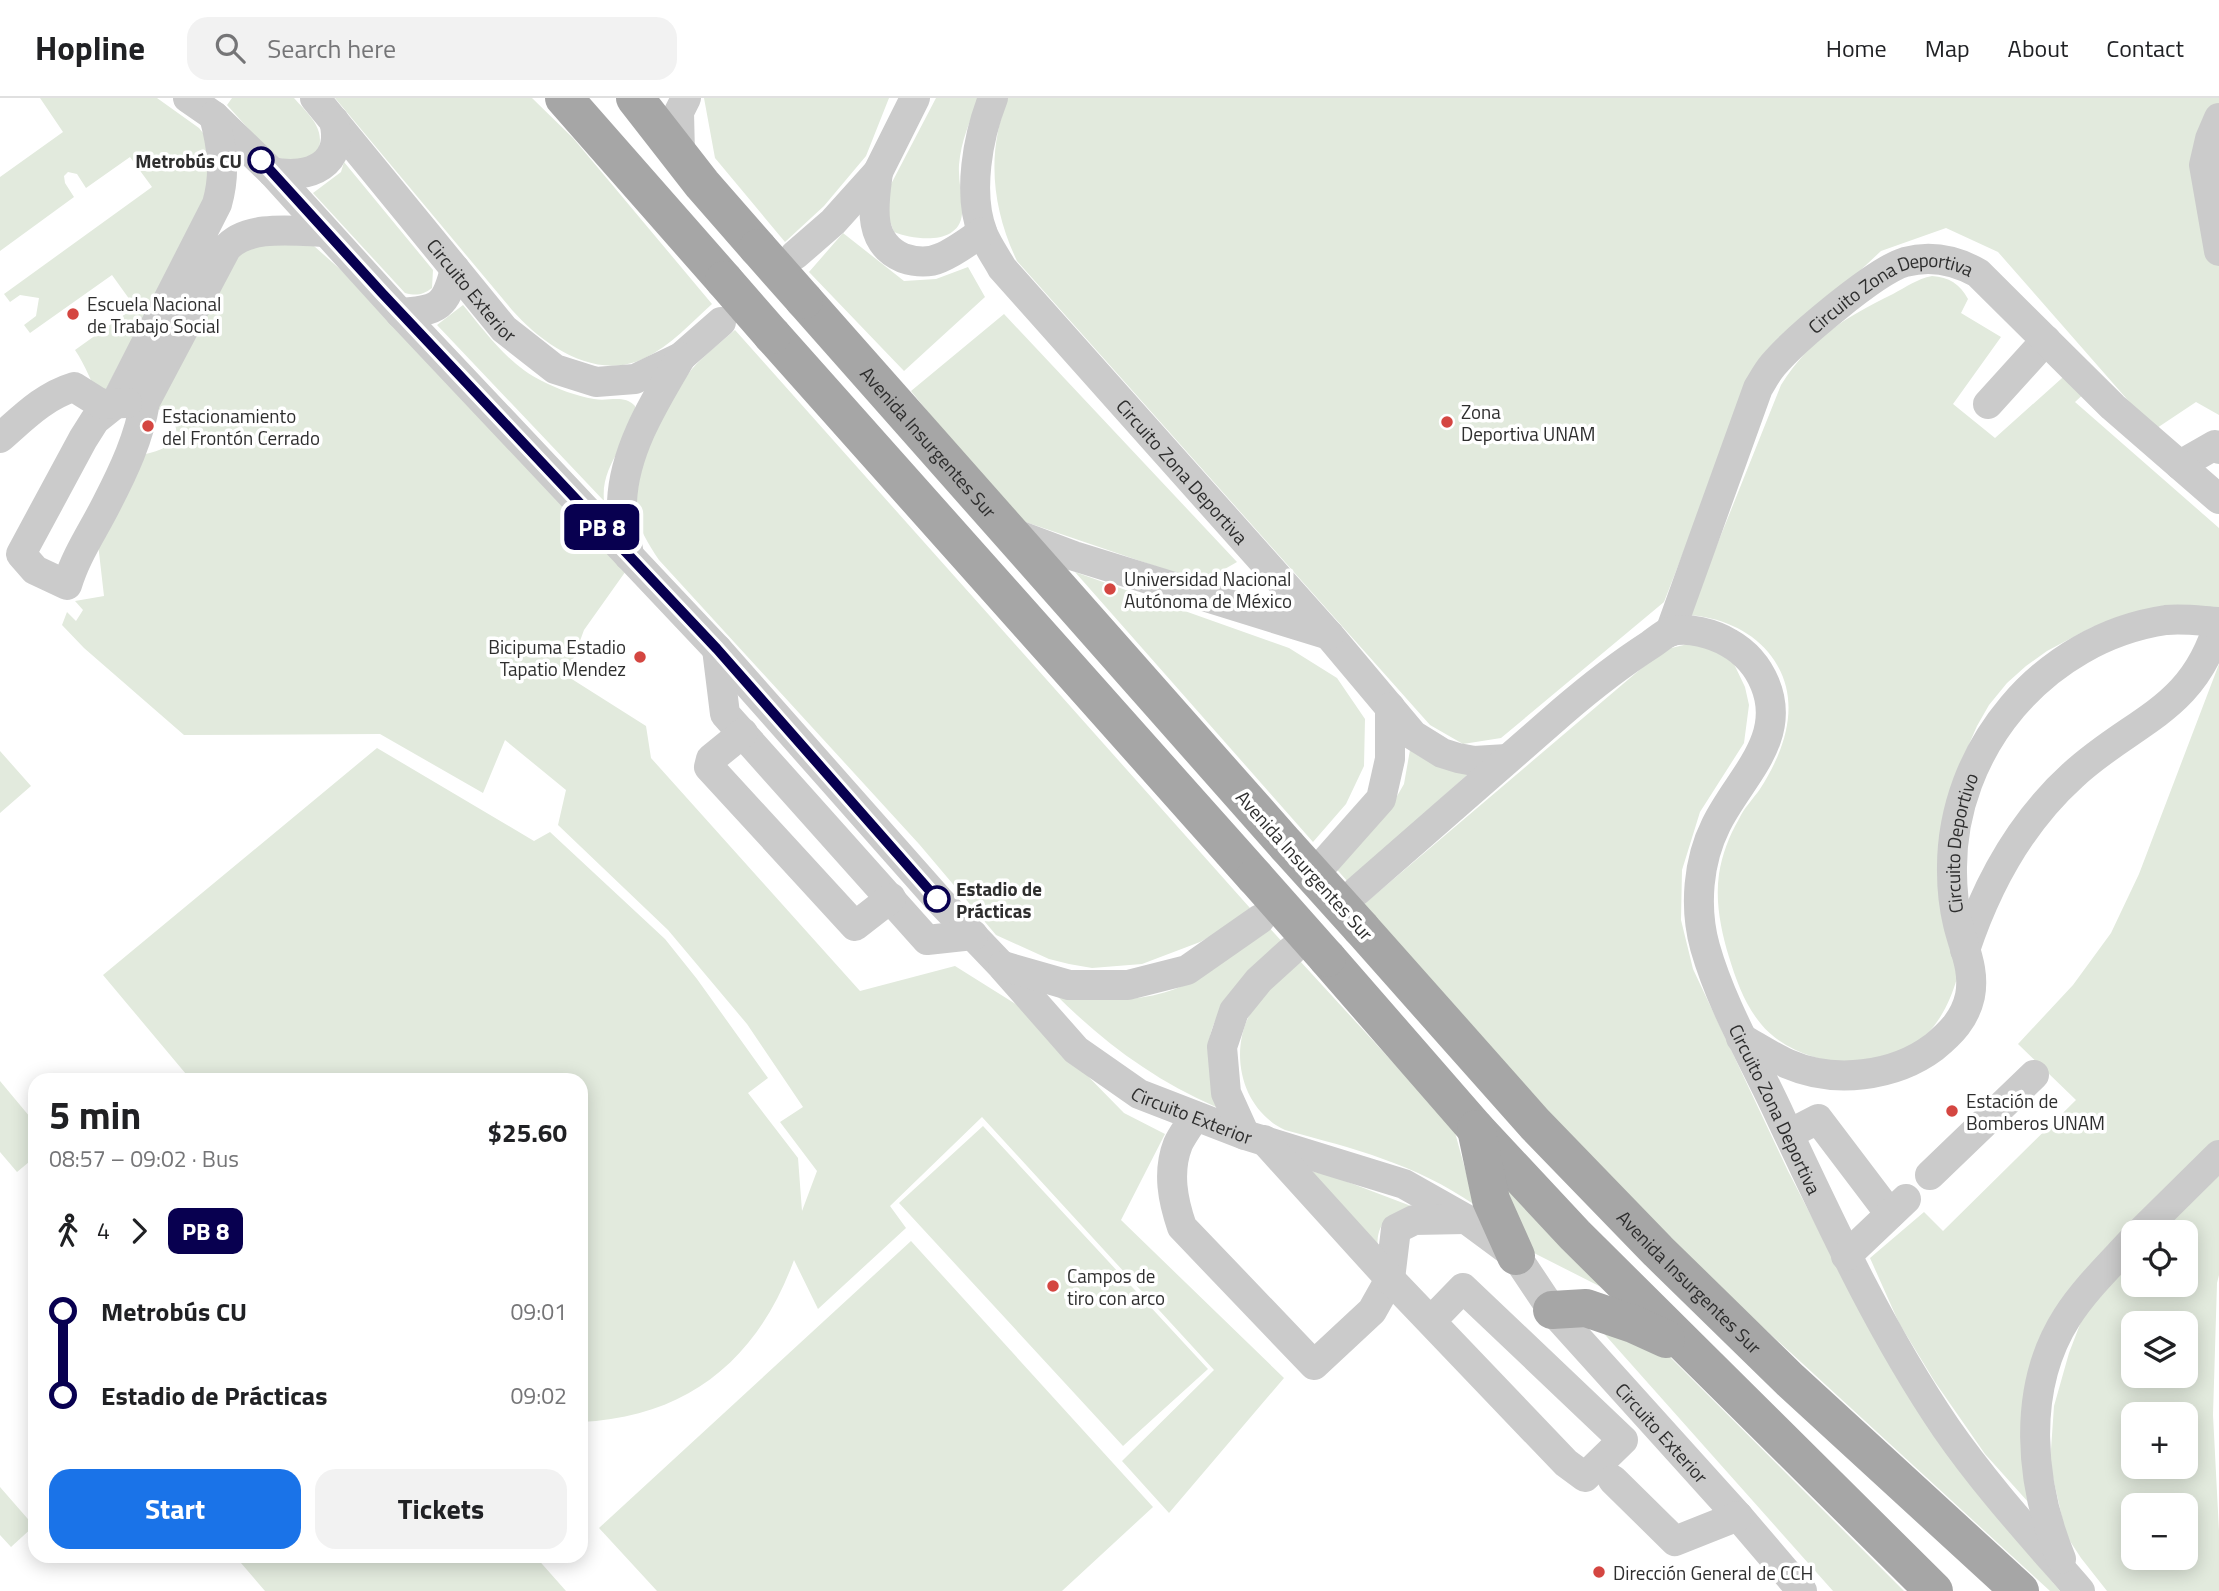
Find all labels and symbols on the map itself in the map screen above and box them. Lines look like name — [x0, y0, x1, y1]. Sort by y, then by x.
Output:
place label: Metrobús CU — [135, 146, 242, 175]
marker: Metrobús CU — [248, 147, 274, 173]
street label: Circuito Exterior — [421, 232, 524, 349]
street label: Circuito Zona Deportiva — [1801, 244, 1979, 340]
place label: Escuela Nacional de Trabajo Social — [87, 289, 221, 340]
marker: Escuela Nacional de Trabajo Social — [65, 306, 81, 322]
street label: Avenida Insurgentes Sur — [854, 359, 1005, 524]
street label: Circuito Zona Deportiva — [1110, 392, 1256, 551]
place label: Zona Deportiva UNAM — [1461, 397, 1595, 448]
place label: Estacionamiento del Frontón Cerrado — [162, 401, 320, 452]
marker: Zona Deportiva UNAM — [1439, 414, 1455, 430]
marker: Estacionamiento del Frontón Cerrado — [140, 418, 156, 434]
line badge: PB 8 — [553, 504, 651, 550]
place label: Universidad Nacional Autónoma de México — [1124, 564, 1292, 615]
marker: Universidad Nacional Autónoma de México — [1102, 581, 1118, 597]
place label: Bicipuma Estadio Tapatio Mendez — [488, 632, 626, 683]
marker: Bicipuma Estadio Tapatio Mendez — [632, 649, 648, 665]
street label: Circuito Deportivo — [1937, 768, 1985, 915]
street label: Avenida Insurgentes Sur — [1229, 783, 1381, 947]
place label: Estadio de Prácticas — [956, 874, 1042, 925]
marker: Estadio de Prácticas — [924, 886, 950, 912]
street label: Circuito Zona Deportiva — [1722, 1019, 1830, 1199]
street label: Circuito Exterior — [1126, 1078, 1257, 1151]
place label: Estación de Bomberos UNAM — [1966, 1086, 2105, 1137]
marker: Estación de Bomberos UNAM — [1944, 1103, 1960, 1119]
street label: Avenida Insurgentes Sur — [1611, 1203, 1769, 1360]
place label: Campos de tiro con arco — [1067, 1261, 1165, 1312]
marker: Campos de tiro con arco — [1045, 1278, 1061, 1294]
street label: Circuito Exterior — [1609, 1376, 1716, 1490]
place label: Dirección General de CCH — [1613, 1558, 1813, 1587]
marker: Dirección General de CCH — [1591, 1564, 1607, 1580]

